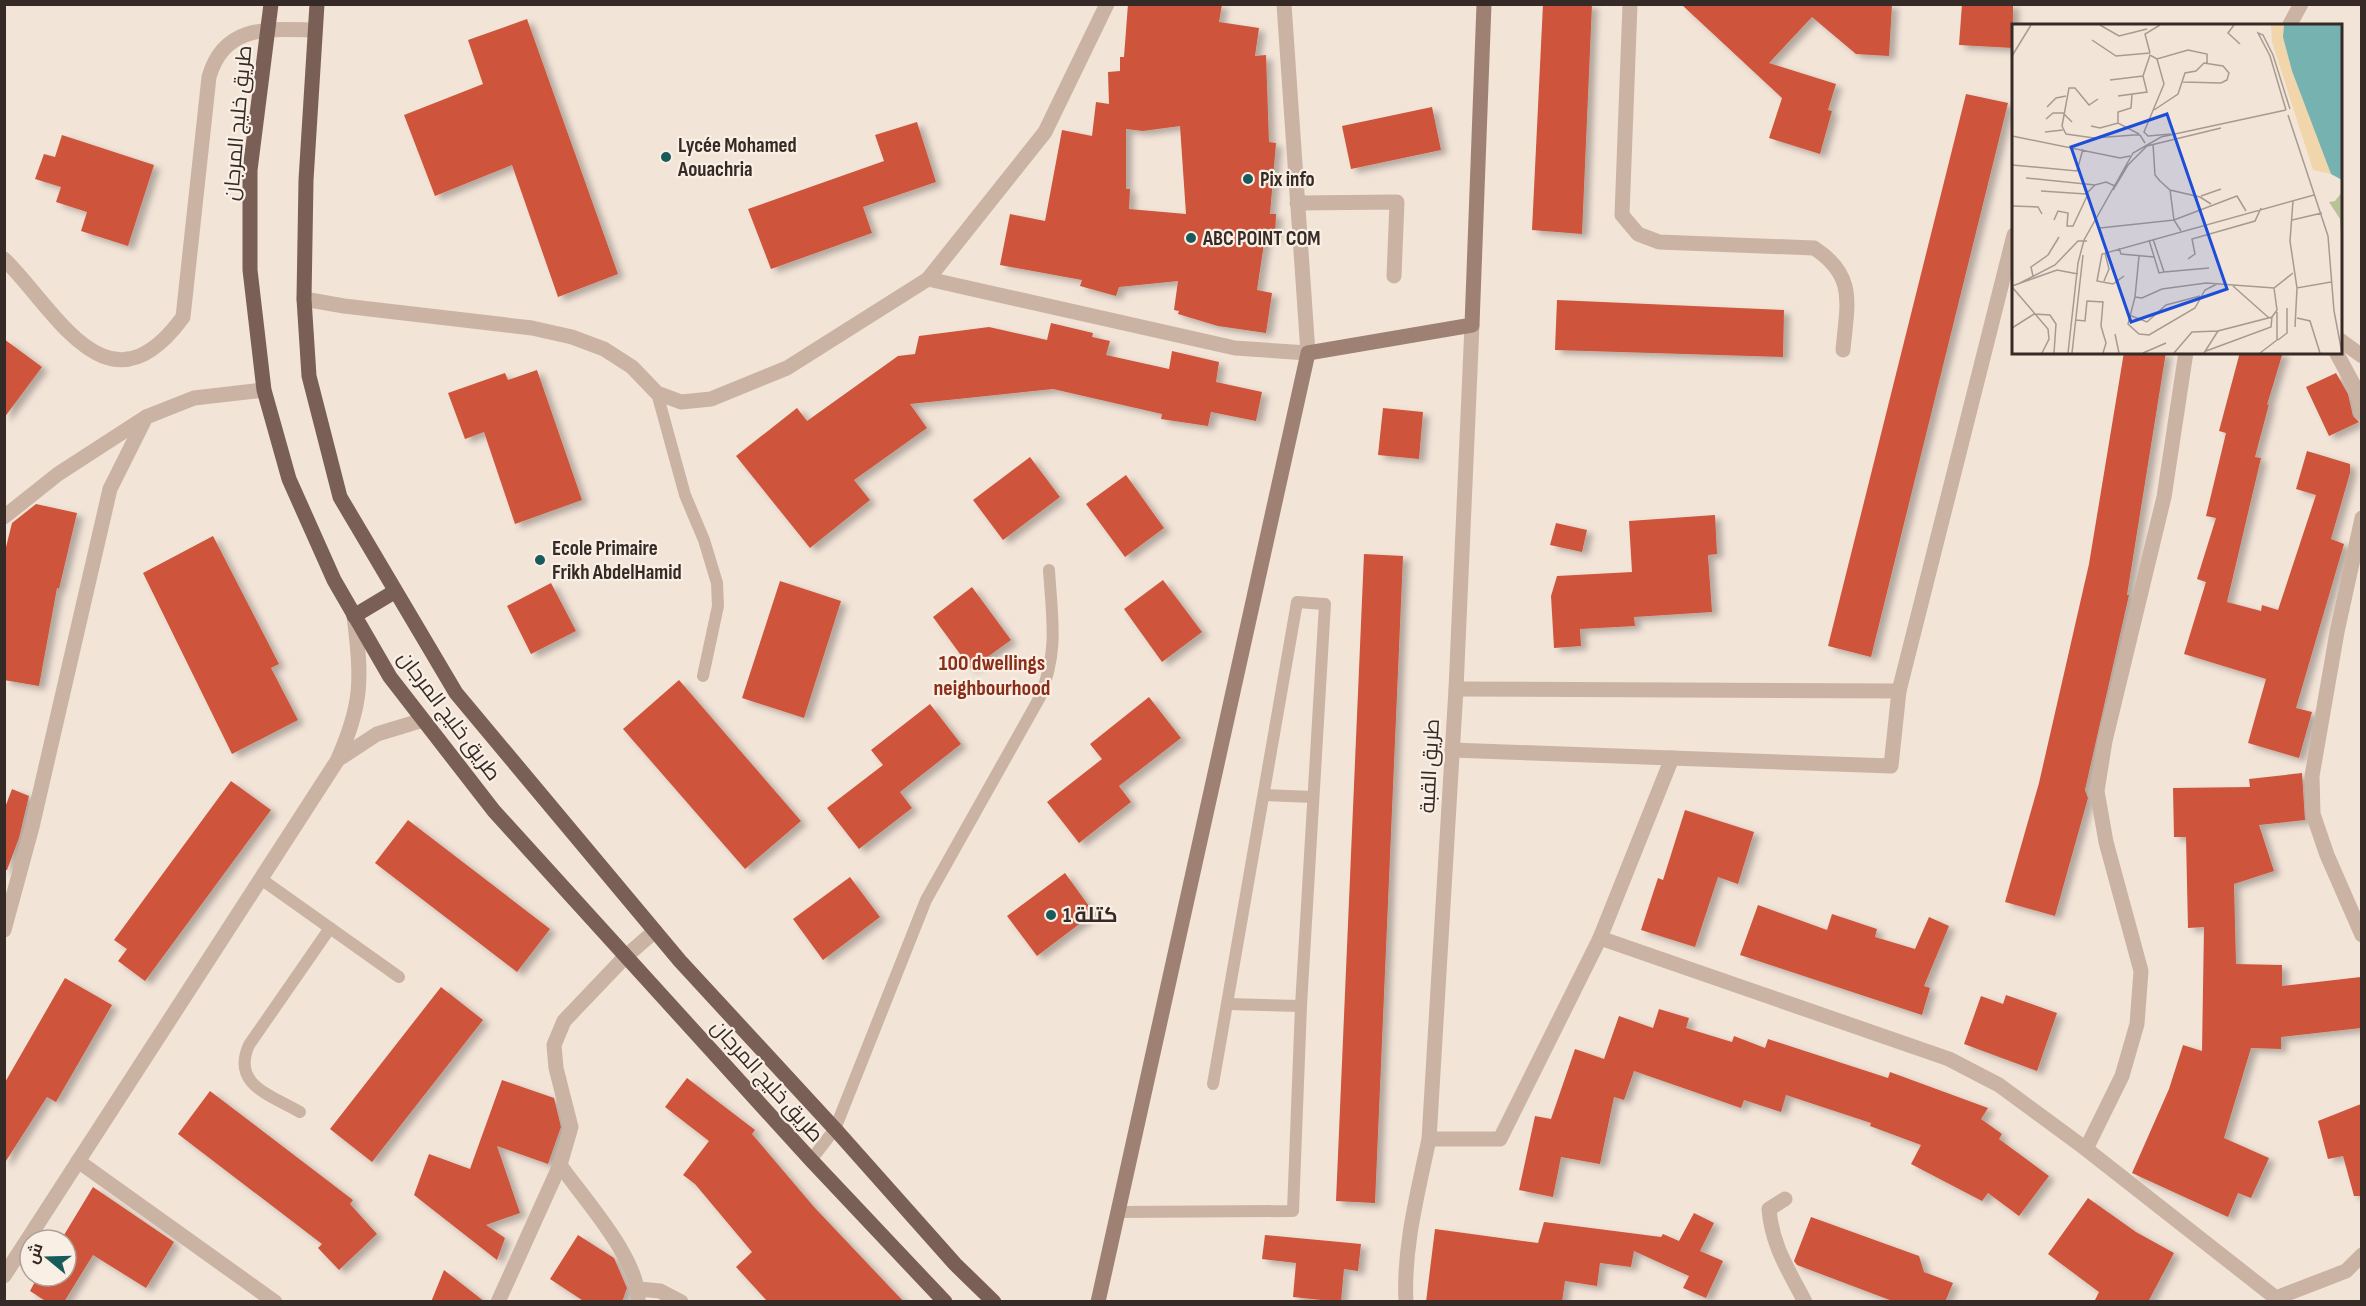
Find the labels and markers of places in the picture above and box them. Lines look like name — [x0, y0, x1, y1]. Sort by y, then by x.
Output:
place label: Lycée Mohamed Aouachria — [677, 133, 797, 182]
marker: Lycée Mohamed Aouachria — [659, 150, 673, 164]
place label: Pix info — [1260, 167, 1315, 192]
marker: Pix info — [1241, 172, 1255, 186]
place label: ABC POINT COM — [1202, 226, 1321, 251]
marker: ABC POINT COM — [1184, 231, 1198, 245]
place label: Ecole Primaire Frikh AbdelHamid — [552, 536, 682, 585]
marker: Ecole Primaire Frikh AbdelHamid — [533, 553, 547, 567]
place label: كتلة 1 — [1063, 903, 1118, 928]
marker: كتلة 1 — [1044, 908, 1058, 922]

